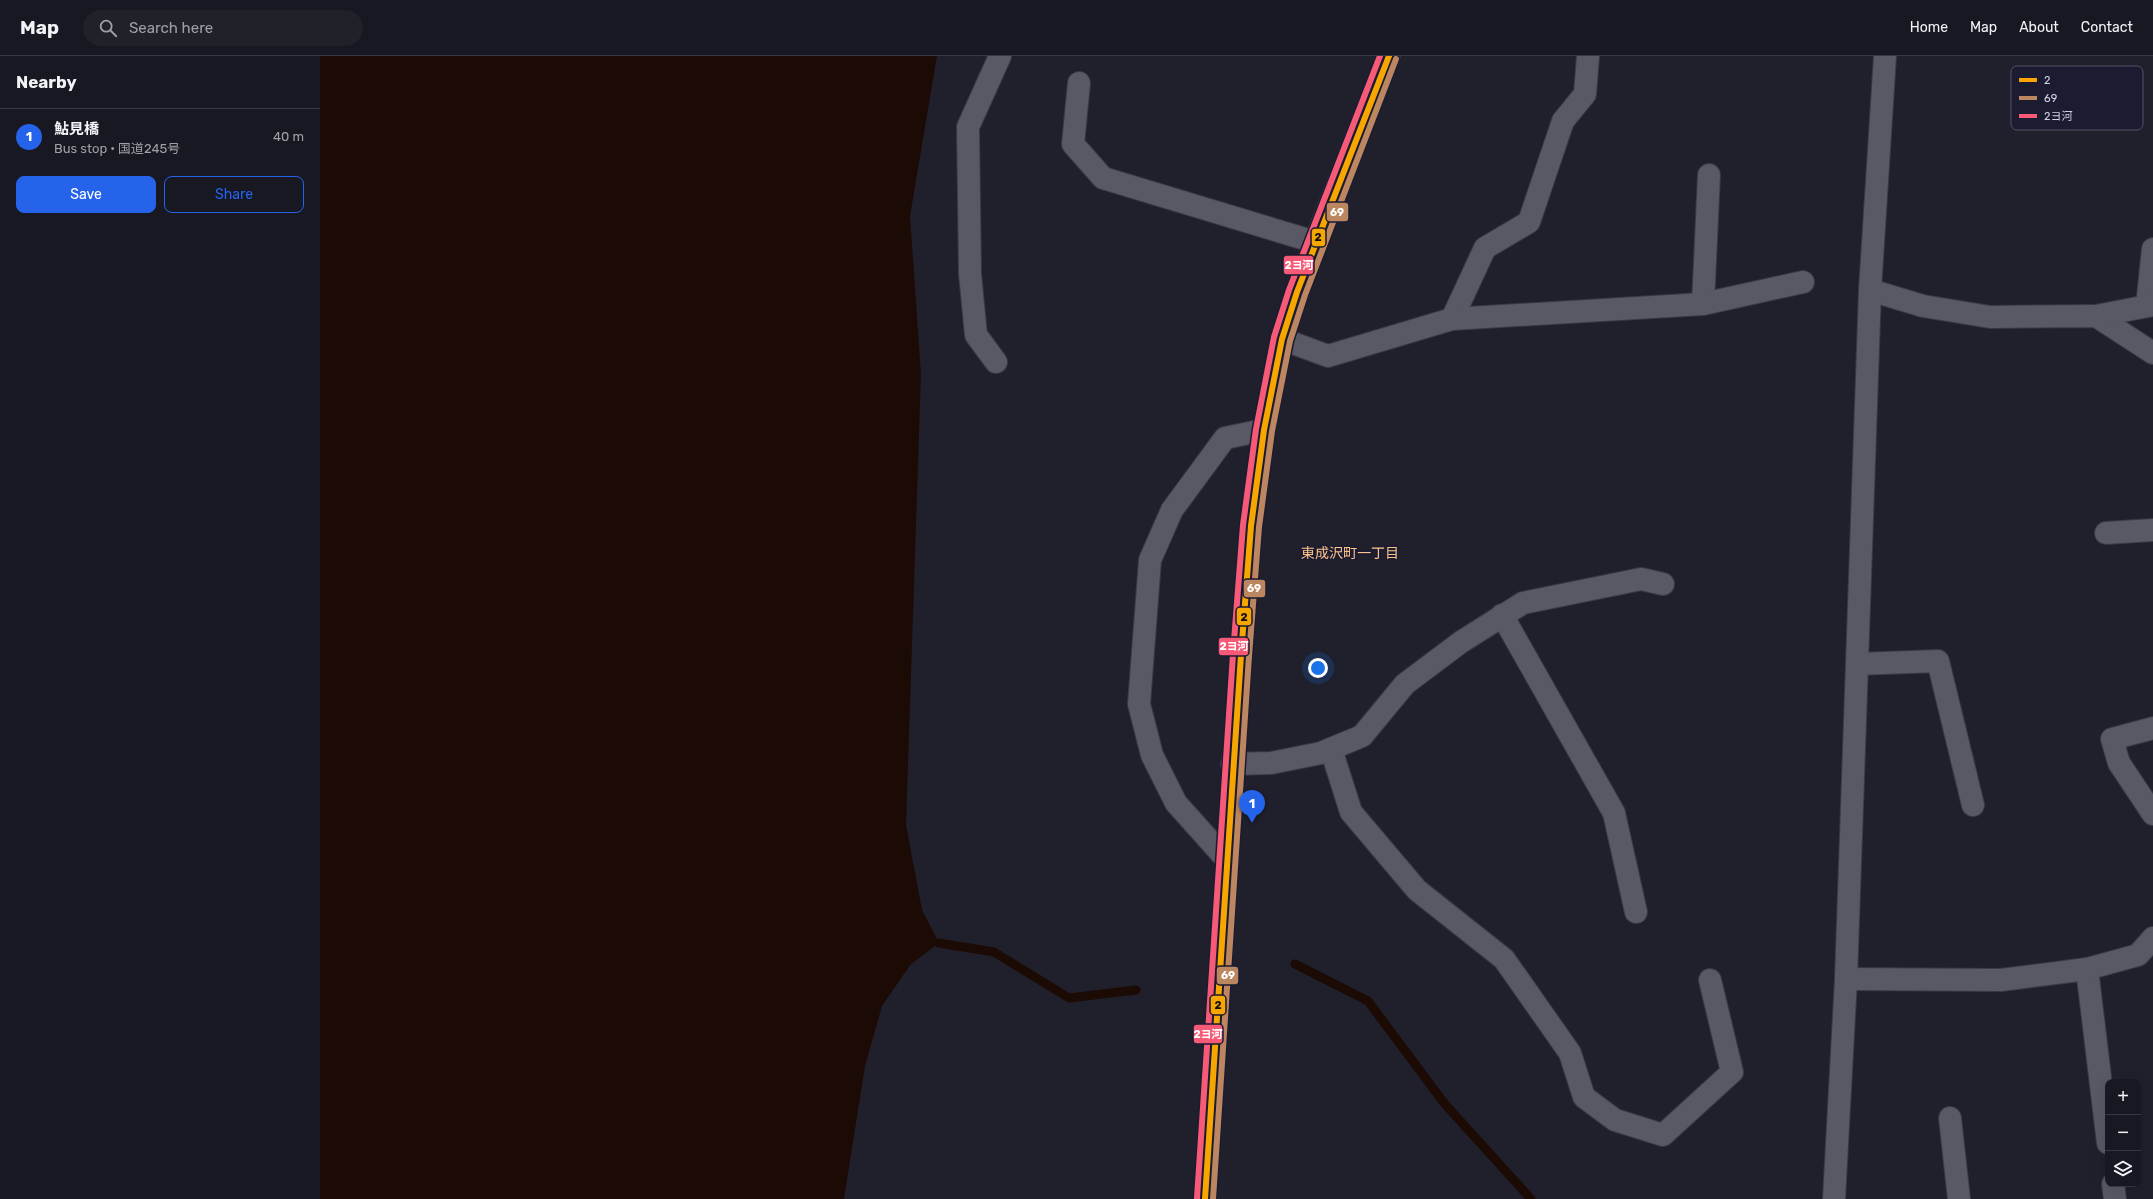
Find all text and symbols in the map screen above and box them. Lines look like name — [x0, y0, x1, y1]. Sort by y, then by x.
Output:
search box — [83, 10, 363, 46]
text: Map — [20, 16, 59, 39]
icon: search — [97, 17, 119, 39]
text: Search here — [129, 19, 213, 37]
text: Home — [1910, 19, 1948, 36]
text: Map — [1970, 19, 1997, 36]
text: About — [2019, 19, 2059, 36]
text: Contact — [2081, 19, 2133, 36]
legend — [2011, 66, 2143, 130]
text: Nearby — [16, 72, 77, 92]
text: 2 — [2044, 74, 2050, 87]
text: 69 — [2044, 92, 2057, 105]
text: 2ヨ河 — [2044, 110, 2072, 123]
text: 鮎見橋 — [54, 120, 99, 138]
text: 1 — [26, 129, 32, 144]
text: 40 m — [273, 129, 304, 144]
text: Bus stop · 国道245号 — [54, 141, 180, 156]
button: Save — [16, 176, 156, 213]
button: Share — [164, 176, 304, 213]
line badge: 69 — [1326, 202, 1349, 222]
text: 69 — [1330, 206, 1344, 219]
line badge: 2 — [1311, 228, 1326, 247]
text: 2 — [1314, 231, 1322, 244]
line badge: 2ヨ河 — [1283, 255, 1314, 275]
text: 2ヨ河 — [1284, 259, 1314, 272]
district label: 東成沢町一丁目 — [1301, 545, 1399, 562]
line badge: 69 — [1243, 579, 1266, 598]
text: 69 — [1247, 582, 1261, 595]
line badge: 2 — [1236, 607, 1252, 626]
text: 2 — [1240, 611, 1248, 624]
line badge: 2ヨ河 — [1218, 637, 1249, 656]
text: 2ヨ河 — [1219, 640, 1249, 653]
your location — [1308, 658, 1328, 678]
pin: 1 — [1239, 790, 1265, 823]
line badge: 69 — [1216, 966, 1239, 985]
text: 69 — [1221, 969, 1235, 982]
line badge: 2 — [1210, 995, 1226, 1015]
text: 2 — [1214, 999, 1222, 1012]
line badge: 2ヨ河 — [1193, 1024, 1223, 1044]
text: 2ヨ河 — [1193, 1028, 1223, 1041]
map controls — [2105, 1079, 2141, 1187]
button: + — [2105, 1079, 2141, 1115]
button: − — [2105, 1115, 2141, 1151]
button: layers — [2105, 1151, 2141, 1187]

